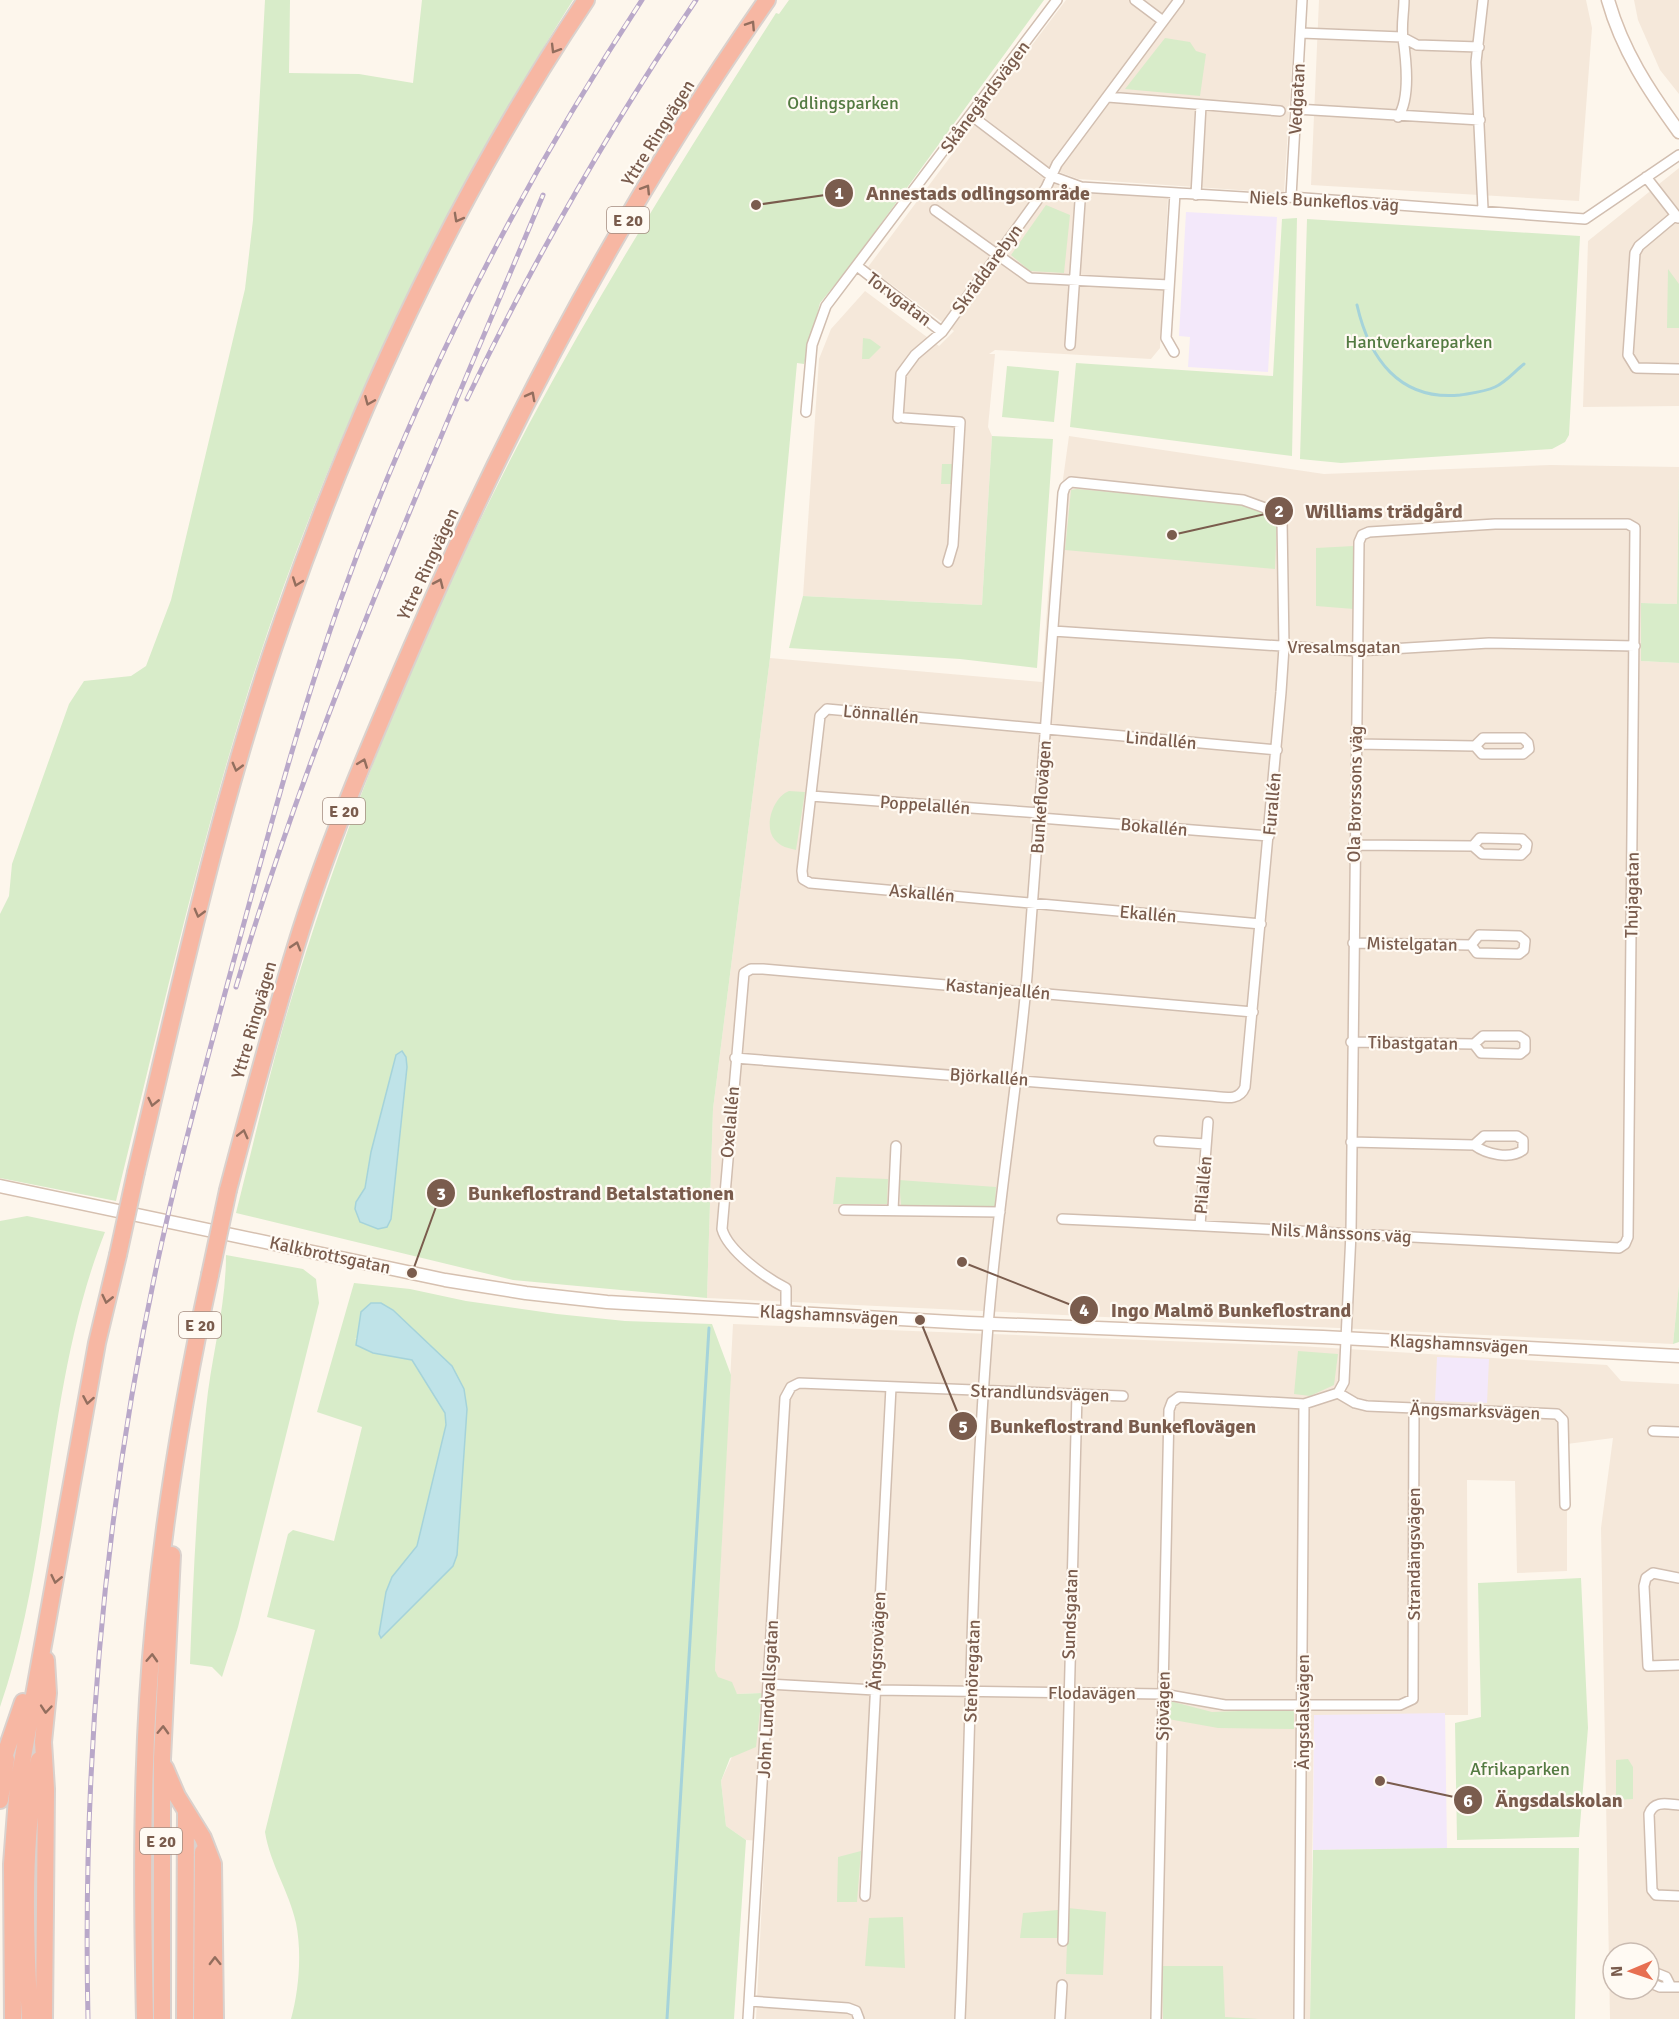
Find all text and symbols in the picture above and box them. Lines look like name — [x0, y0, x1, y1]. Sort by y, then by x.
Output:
one-way arrow — [744, 21, 755, 32]
street label: Skånegårdsvägen — [936, 36, 1034, 158]
one-way arrow — [550, 43, 562, 53]
street label: Vedgatan — [1284, 63, 1310, 135]
street label: Yttre Ringvägen — [617, 76, 699, 190]
park label: Odlingsparken — [787, 92, 899, 114]
callout: Annestads odlingsområde — [824, 174, 1102, 212]
text: Annestads odlingsområde — [866, 181, 1090, 206]
text: 1 — [834, 182, 844, 204]
one-way arrow — [639, 185, 650, 196]
street label: Niels Bunkeflos väg — [1248, 186, 1400, 216]
road number: E 20 — [607, 207, 649, 233]
one-way arrow — [453, 212, 465, 222]
street label: Skräddarebyn — [947, 220, 1027, 318]
street label: Torvgatan — [862, 267, 936, 331]
park label: Hantverkareparken — [1345, 331, 1493, 353]
one-way arrow — [524, 392, 535, 403]
one-way arrow — [364, 394, 376, 405]
callout: Williams trädgård — [1264, 492, 1475, 530]
text: Williams trädgård — [1305, 499, 1463, 524]
text: 2 — [1274, 500, 1284, 522]
street label: Yttre Ringvägen — [392, 504, 464, 624]
one-way arrow — [291, 576, 304, 587]
one-way arrow — [432, 579, 444, 590]
street label: Vresalmsgatan — [1287, 636, 1401, 658]
street label: Lönnallén — [842, 700, 920, 728]
street label: Lindallén — [1124, 726, 1198, 754]
street label: Ola Brorssons väg — [1343, 726, 1367, 862]
street label: Bunkeflovägen — [1026, 739, 1056, 855]
one-way arrow — [356, 758, 368, 769]
one-way arrow — [232, 762, 245, 772]
street label: Furallén — [1258, 771, 1286, 837]
street label: Poppelallén — [879, 791, 971, 819]
road number: E 20 — [323, 798, 365, 824]
street label: Bokallén — [1119, 813, 1189, 841]
street label: Thujagatan — [1620, 852, 1644, 938]
street label: Askallén — [888, 879, 956, 907]
street label: Ekallén — [1118, 901, 1178, 927]
one-way arrow — [193, 908, 206, 918]
street label: Mistelgatan — [1366, 932, 1458, 956]
one-way arrow — [289, 941, 301, 952]
street label: Yttre Ringvägen — [227, 959, 281, 1081]
street label: Kastanjeallén — [945, 973, 1051, 1005]
street label: Tibastgatan — [1368, 1031, 1458, 1055]
street label: Björkallén — [949, 1063, 1029, 1091]
street label: Oxelallén — [716, 1085, 744, 1159]
one-way arrow — [147, 1097, 160, 1107]
one-way arrow — [235, 1129, 248, 1139]
street label: Pilallén — [1189, 1155, 1217, 1215]
callout: Bunkeflostrand Betalstationen — [426, 1174, 747, 1212]
text: Bunkeflostrand Betalstationen — [468, 1181, 734, 1206]
text: 3 — [436, 1183, 446, 1205]
street label: Nils Månssons väg — [1270, 1218, 1412, 1248]
street label: Kalkbrottsgatan — [267, 1231, 393, 1279]
callout: Ingo Malmö Bunkeflostrand — [1069, 1291, 1363, 1329]
one-way arrow — [101, 1293, 114, 1303]
text: Ingo Malmö Bunkeflostrand — [1111, 1298, 1351, 1323]
text: 4 — [1079, 1299, 1089, 1321]
street label: Klagshamnsvägen — [759, 1300, 899, 1330]
road number: E 20 — [179, 1312, 221, 1338]
street label: Klagshamnsvägen — [1389, 1329, 1529, 1359]
street label: Strandlundsvägen — [970, 1380, 1110, 1406]
one-way arrow — [82, 1396, 94, 1405]
street label: Ängsmarksvägen — [1409, 1398, 1541, 1424]
callout: Bunkeflostrand Bunkeflovägen — [948, 1407, 1268, 1445]
text: Bunkeflostrand Bunkeflovägen — [990, 1414, 1256, 1439]
text: 5 — [958, 1416, 968, 1438]
street label: Strandängsvägen — [1403, 1487, 1425, 1621]
street label: Sundsgatan — [1057, 1568, 1083, 1660]
one-way arrow — [50, 1574, 63, 1584]
street label: Ängsrovägen — [863, 1591, 891, 1691]
street label: John Lundvallsgatan — [753, 1619, 783, 1779]
street label: Stenöregatan — [959, 1619, 985, 1723]
one-way arrow — [145, 1654, 158, 1663]
street label: Ängsdalsvägen — [1292, 1654, 1314, 1770]
street label: Sjövägen — [1151, 1671, 1175, 1741]
street label: Flodavägen — [1048, 1682, 1136, 1704]
one-way arrow — [40, 1704, 53, 1713]
one-way arrow — [157, 1725, 170, 1734]
park label: Afrikaparken — [1470, 1758, 1570, 1780]
callout: Ängsdalskolan — [1453, 1781, 1635, 1819]
text: Ängsdalskolan — [1495, 1788, 1623, 1813]
text: 6 — [1463, 1790, 1473, 1812]
road number: E 20 — [140, 1828, 182, 1854]
north arrow — [1601, 1941, 1661, 2001]
one-way arrow — [208, 1956, 221, 1965]
text: N — [1607, 1966, 1627, 1977]

